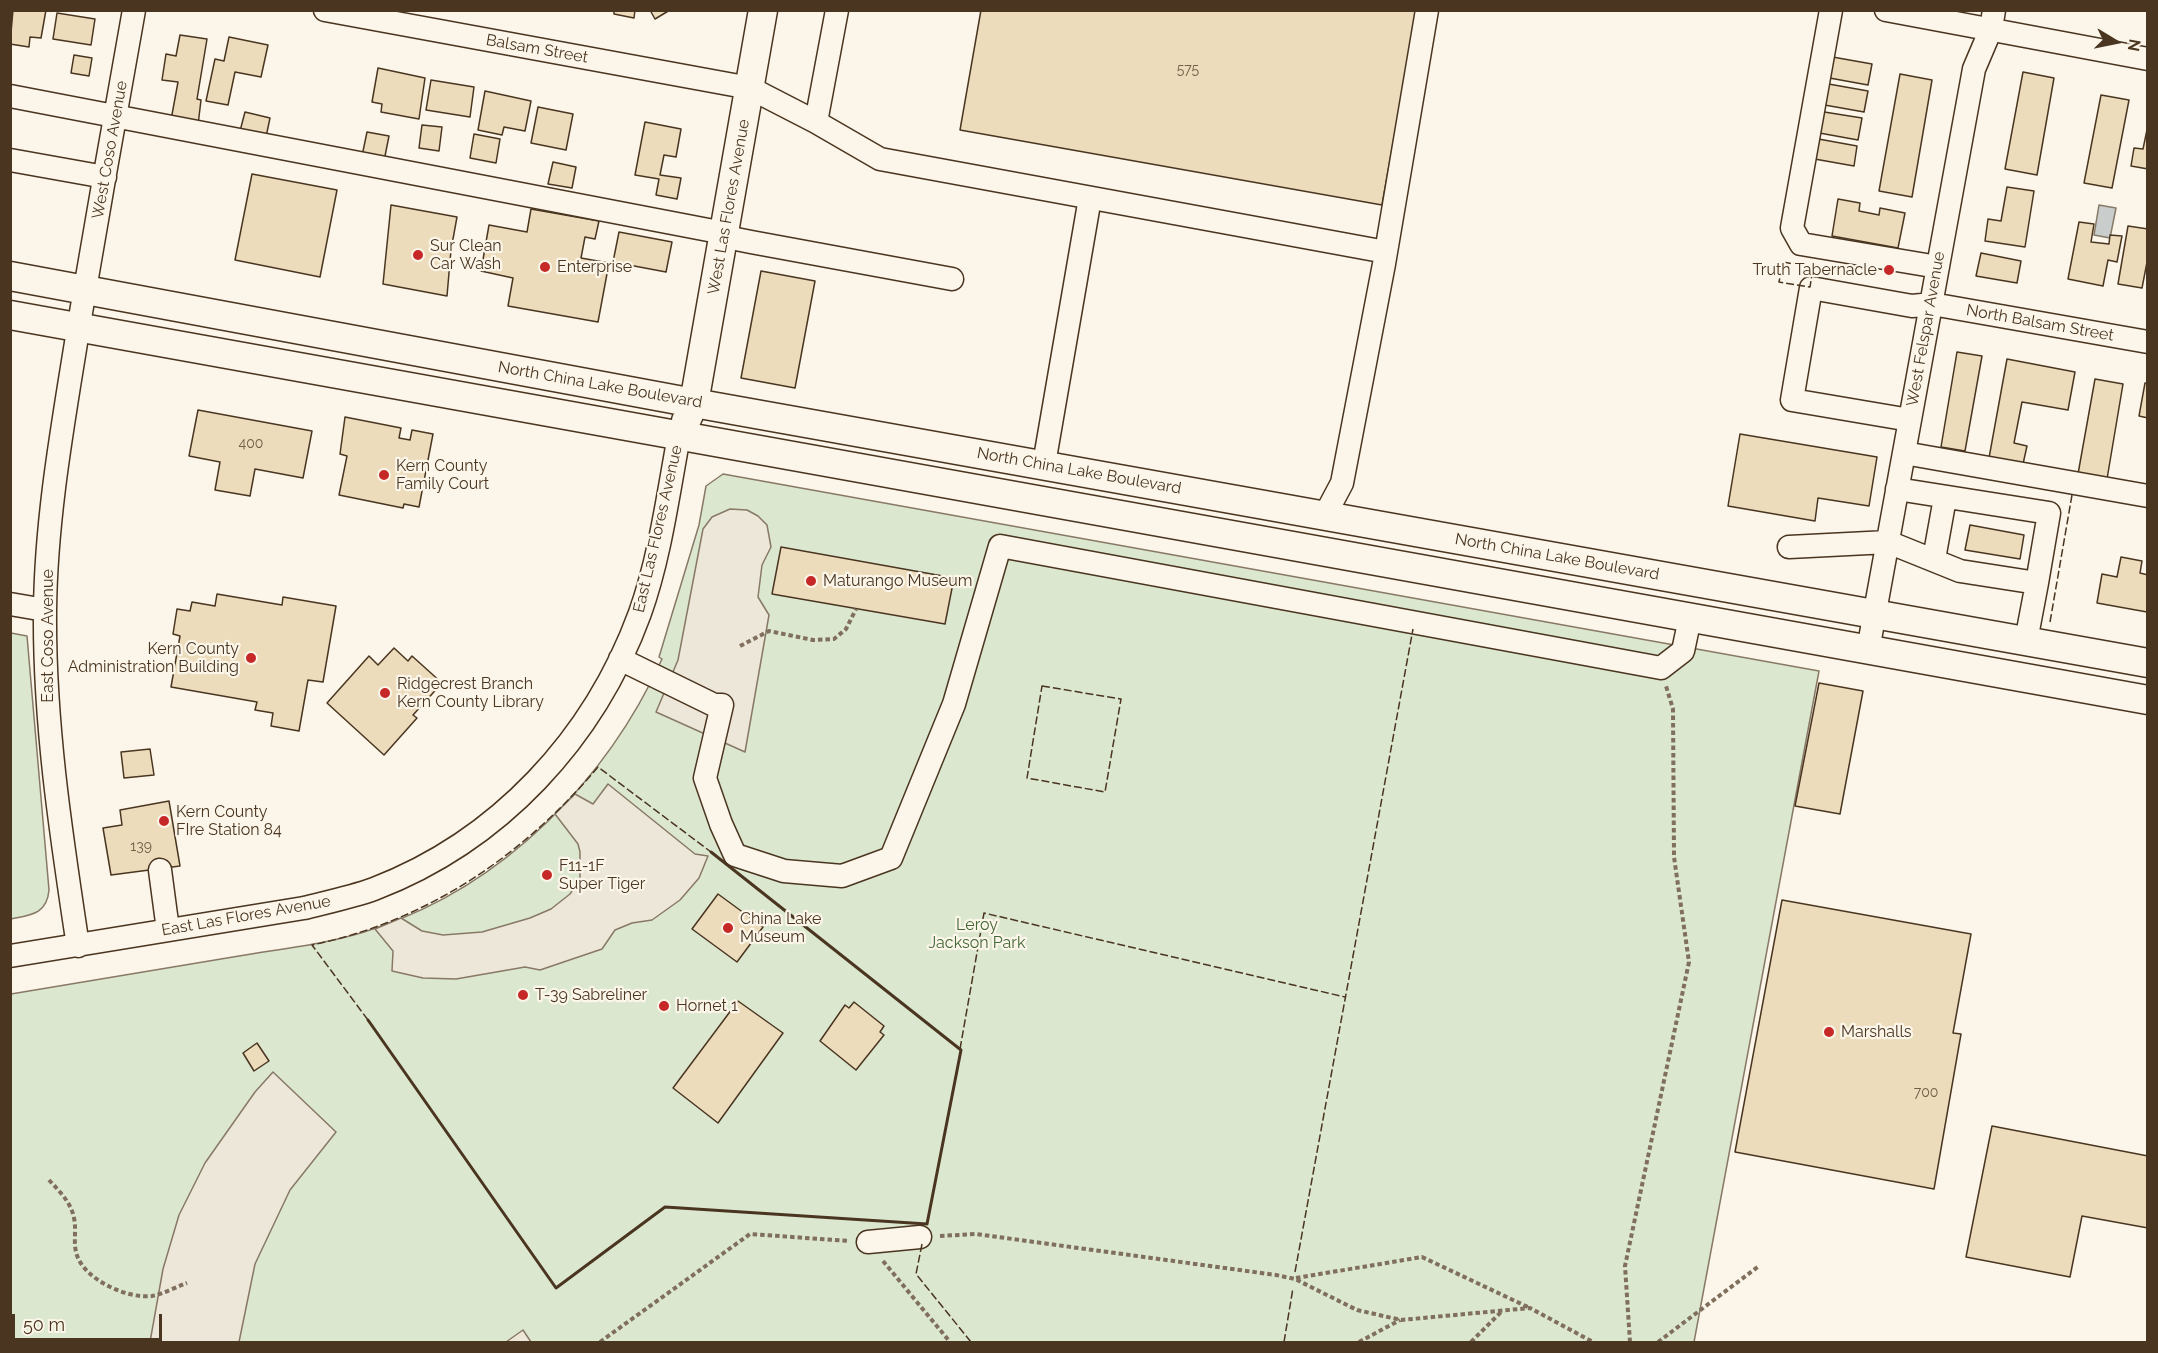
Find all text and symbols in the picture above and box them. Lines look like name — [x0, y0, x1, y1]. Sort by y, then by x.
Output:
north arrow — [2086, 12, 2146, 72]
street label: Balsam Street — [484, 31, 590, 67]
text: N — [2124, 38, 2145, 53]
house number: 575 — [1177, 62, 1199, 78]
street label: West Coso Avenue — [88, 79, 132, 221]
street label: West Las Flores Avenue — [704, 118, 754, 296]
place label: Sur Clean Car Wash — [430, 236, 502, 274]
marker: Sur Clean Car Wash — [411, 248, 425, 262]
street label: West Felspar Avenue — [1903, 250, 1949, 408]
place label: Enterprise — [557, 257, 632, 277]
marker: Enterprise — [538, 260, 552, 274]
place label: Truth Tabernacle — [1753, 260, 1877, 280]
marker: Truth Tabernacle — [1882, 263, 1896, 277]
street label: North Balsam Street — [1965, 301, 2115, 345]
street label: North China Lake Boulevard — [496, 358, 704, 412]
house number: 400 — [239, 436, 263, 452]
street label: East Las Flores Avenue — [629, 443, 687, 615]
street label: North China Lake Boulevard — [975, 444, 1183, 498]
place label: Kern County Family Court — [396, 456, 489, 494]
marker: Kern County Family Court — [377, 468, 391, 482]
street label: North China Lake Boulevard — [1453, 530, 1661, 584]
street label: East Coso Avenue — [38, 569, 58, 703]
place label: Maturango Museum — [823, 571, 972, 591]
marker: Maturango Museum — [804, 574, 818, 588]
place label: Kern County Administration Building — [68, 639, 239, 677]
marker: Kern County Administration Building — [244, 651, 258, 665]
place label: Ridgecrest Branch Kern County Library — [397, 674, 544, 712]
marker: Ridgecrest Branch Kern County Library — [378, 686, 392, 700]
place label: Kern County FIre Station 84 — [176, 802, 282, 840]
marker: Kern County FIre Station 84 — [157, 814, 171, 828]
house number: 139 — [130, 839, 152, 855]
place label: F11-1F Super Tiger — [559, 856, 645, 894]
marker: F11-1F Super Tiger — [540, 868, 554, 882]
street label: East Las Flores Avenue — [160, 892, 332, 940]
place label: China Lake Museum — [740, 909, 821, 947]
park label: Leroy Jackson Park — [929, 915, 1025, 953]
marker: China Lake Museum — [721, 921, 735, 935]
place label: T-39 Sabreliner — [535, 985, 647, 1005]
marker: T-39 Sabreliner — [516, 988, 530, 1002]
place label: Hornet 1 — [676, 996, 738, 1016]
marker: Hornet 1 — [657, 999, 671, 1013]
place label: Marshalls — [1841, 1022, 1911, 1042]
marker: Marshalls — [1822, 1025, 1836, 1039]
house number: 700 — [1914, 1085, 1938, 1101]
scale bar — [15, 1302, 165, 1340]
text: 50 m — [23, 1314, 65, 1335]

